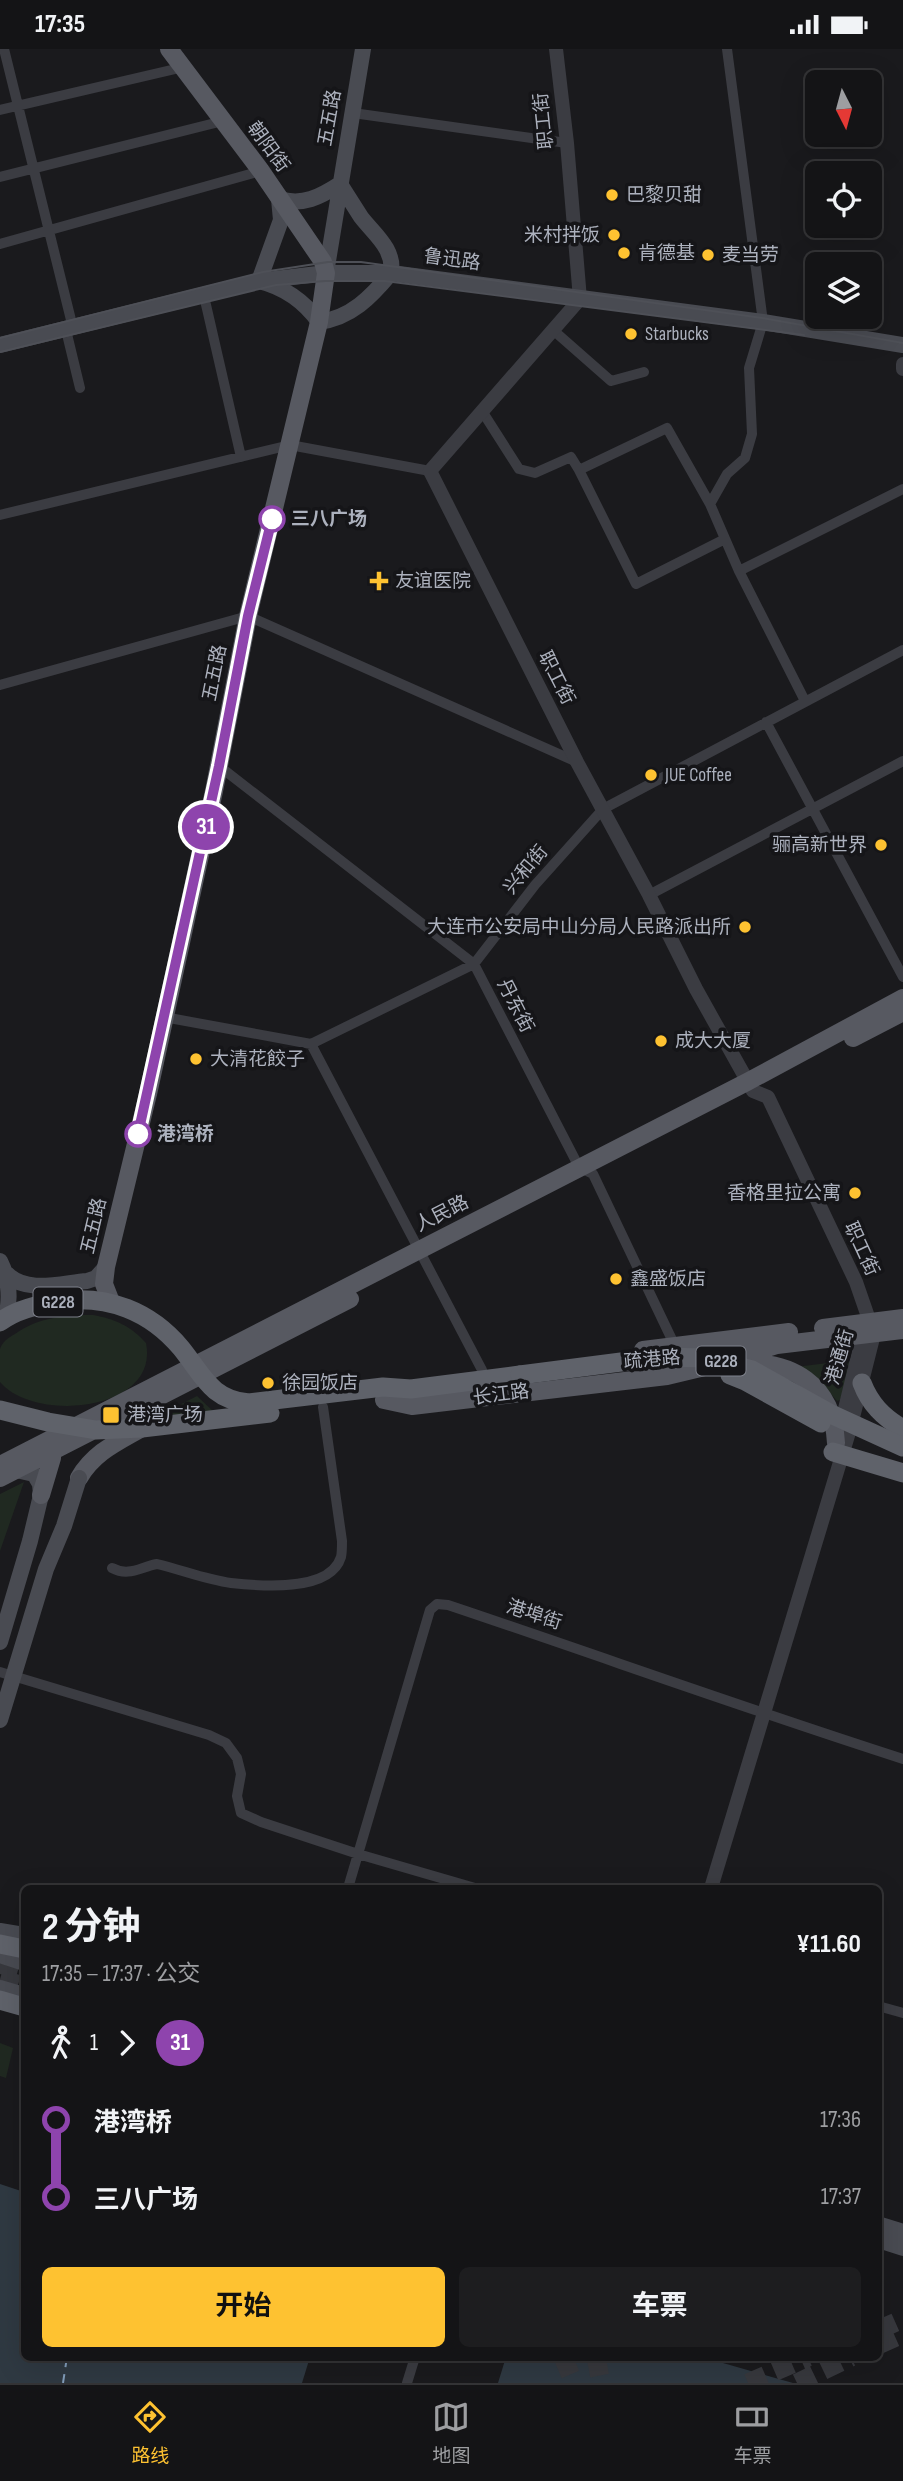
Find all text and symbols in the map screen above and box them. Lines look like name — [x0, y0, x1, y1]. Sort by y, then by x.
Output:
text: 17:35 — [35, 9, 85, 40]
north arrow — [805, 70, 882, 147]
map controls — [805, 70, 882, 329]
street label: 五五路 — [314, 88, 346, 148]
street label: 职工街 — [530, 91, 558, 151]
street label: 朝阳街 — [242, 117, 294, 177]
button: locate — [805, 161, 882, 238]
place label: 巴黎贝甜 — [626, 184, 702, 207]
marker: 巴黎贝甜 — [604, 187, 620, 203]
place label: 米村拌饭 — [524, 224, 600, 247]
marker: 米村拌饭 — [606, 227, 622, 243]
place label: 肯德基 — [638, 242, 695, 265]
place label: 麦当劳 — [722, 244, 779, 267]
street label: 鲁迅路 — [422, 245, 482, 275]
marker: 肯德基 — [616, 245, 632, 261]
marker: 麦当劳 — [700, 247, 716, 263]
button: layers — [805, 252, 882, 329]
place label: Starbucks — [645, 323, 709, 346]
marker: Starbucks — [623, 326, 639, 342]
marker: 三八广场 — [259, 506, 285, 532]
place label: 三八广场 — [291, 508, 367, 531]
place label: 友谊医院 — [395, 570, 471, 593]
marker: 友谊医院 — [369, 571, 389, 591]
street label: 五五路 — [198, 643, 232, 703]
street label: 职工街 — [533, 647, 579, 709]
place label: JUE Coffee — [664, 764, 732, 787]
marker: JUE Coffee — [643, 767, 659, 783]
line badge: 31 — [174, 804, 238, 850]
text: 31 — [196, 812, 216, 841]
place label: 骊高新世界 — [772, 834, 867, 857]
marker: 骊高新世界 — [873, 837, 889, 853]
street label: 兴和街 — [499, 841, 553, 899]
place label: 大连市公安局中山分局人民路派出所 — [427, 916, 731, 939]
marker: 大连市公安局中山分局人民路派出所 — [737, 919, 753, 935]
street label: 丹东街 — [492, 975, 538, 1037]
place label: 成大大厦 — [675, 1030, 751, 1053]
marker: 成大大厦 — [653, 1033, 669, 1049]
place label: 大清花餃子 — [210, 1048, 305, 1071]
marker: 大清花餃子 — [188, 1051, 204, 1067]
marker: 港湾桥 — [125, 1121, 151, 1147]
place label: 港湾桥 — [157, 1123, 214, 1146]
place label: 香格里拉公寓 — [727, 1182, 841, 1205]
marker: 香格里拉公寓 — [847, 1185, 863, 1201]
street label: 人民路 — [411, 1191, 473, 1237]
street label: 五五路 — [76, 1196, 112, 1256]
street label: 职工街 — [839, 1218, 883, 1280]
place label: 鑫盛饭店 — [630, 1268, 706, 1291]
marker: 鑫盛饭店 — [608, 1271, 624, 1287]
road number: G228 — [34, 1287, 82, 1317]
street label: 港通街 — [821, 1326, 859, 1388]
street label: 疏港路 — [623, 1346, 681, 1374]
road number: G228 — [696, 1346, 746, 1375]
place label: 徐园饭店 — [282, 1372, 358, 1395]
marker: 徐园饭店 — [260, 1375, 276, 1391]
street label: 长江路 — [471, 1380, 531, 1410]
place label: 港湾广场 — [127, 1404, 203, 1427]
marker: 港湾广场 — [101, 1405, 121, 1425]
street label: 港埠街 — [503, 1595, 565, 1635]
text: 2 分钟 — [42, 1905, 141, 1950]
text: ¥11.60 — [797, 1929, 861, 1960]
text: 17:35 – 17:37 · 公交 — [42, 1960, 201, 1988]
icon: walk — [42, 2024, 80, 2062]
icon: forward — [108, 2024, 146, 2062]
text: 31 — [170, 2028, 190, 2057]
text: 1 — [90, 2029, 98, 2057]
text: 17:36 — [820, 2106, 861, 2134]
text: 港湾桥 — [94, 2108, 172, 2139]
text: 17:37 — [821, 2183, 861, 2211]
text: 三八广场 — [94, 2185, 198, 2216]
button: 开始 — [42, 2267, 445, 2347]
button: 车票 — [459, 2267, 861, 2347]
tab: 路线 — [131, 2398, 170, 2468]
tab: 地图 — [432, 2398, 471, 2468]
tab: 车票 — [733, 2398, 772, 2468]

